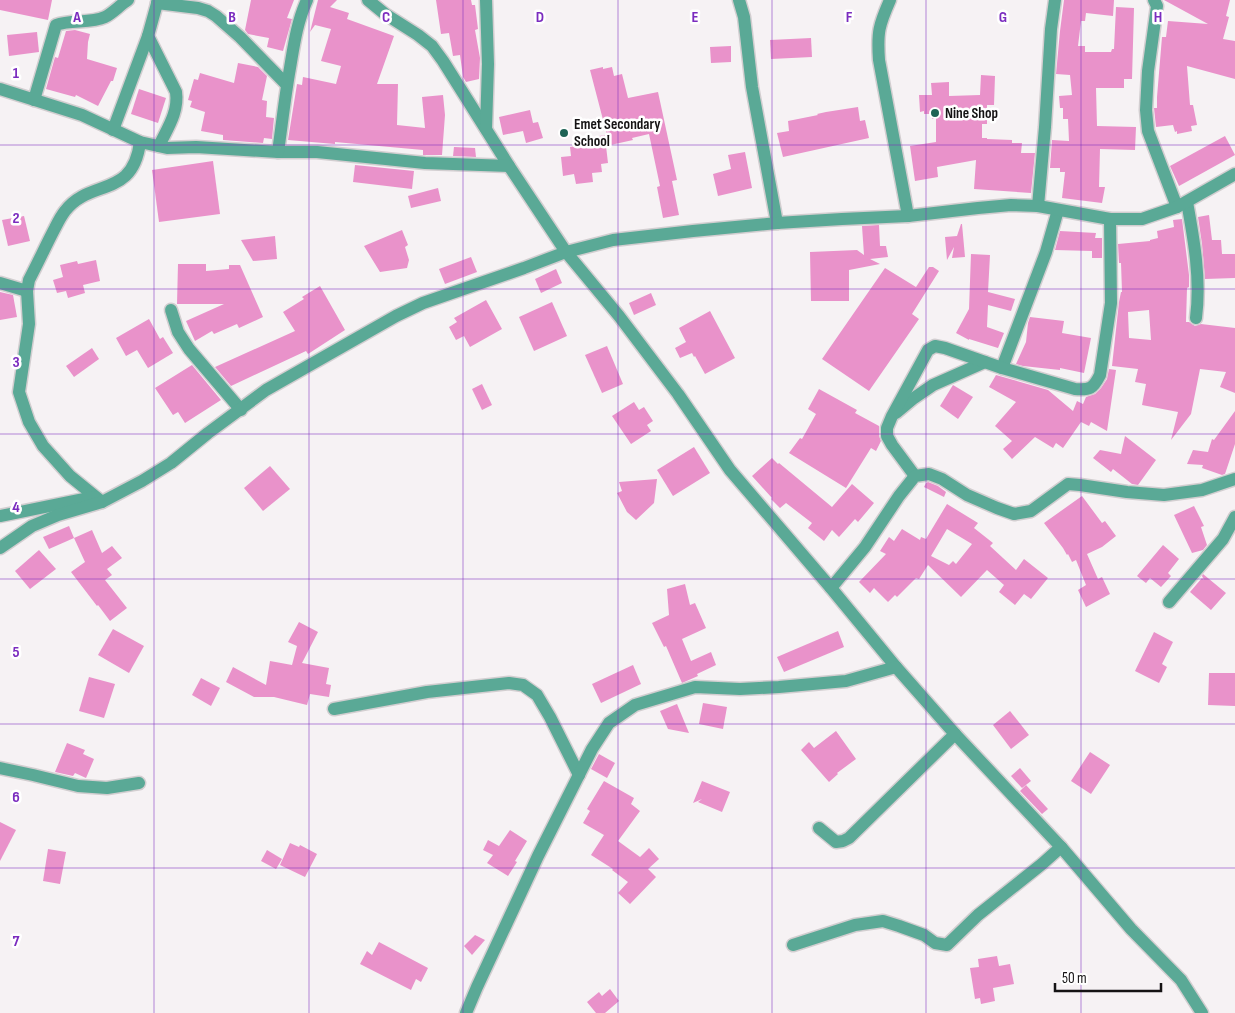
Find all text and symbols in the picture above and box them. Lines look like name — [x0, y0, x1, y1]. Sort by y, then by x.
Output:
text: A — [72, 8, 81, 27]
text: B — [228, 8, 236, 27]
text: C — [382, 8, 390, 27]
text: D — [536, 8, 544, 27]
text: E — [692, 8, 699, 27]
text: F — [846, 8, 853, 27]
text: G — [999, 8, 1007, 27]
text: H — [1154, 8, 1162, 27]
text: 1 — [13, 64, 20, 83]
place label: Nine Shop — [945, 104, 998, 123]
marker: Nine Shop — [929, 107, 941, 119]
place label: Emet Secondary School — [574, 115, 661, 151]
marker: Emet Secondary School — [558, 127, 570, 139]
text: 2 — [12, 209, 20, 228]
text: 3 — [12, 353, 20, 372]
text: 4 — [12, 498, 20, 517]
text: 5 — [12, 643, 20, 662]
text: 6 — [12, 788, 20, 807]
text: 7 — [13, 932, 20, 951]
scale bar — [1055, 960, 1161, 992]
text: 50 m — [1062, 969, 1087, 988]

